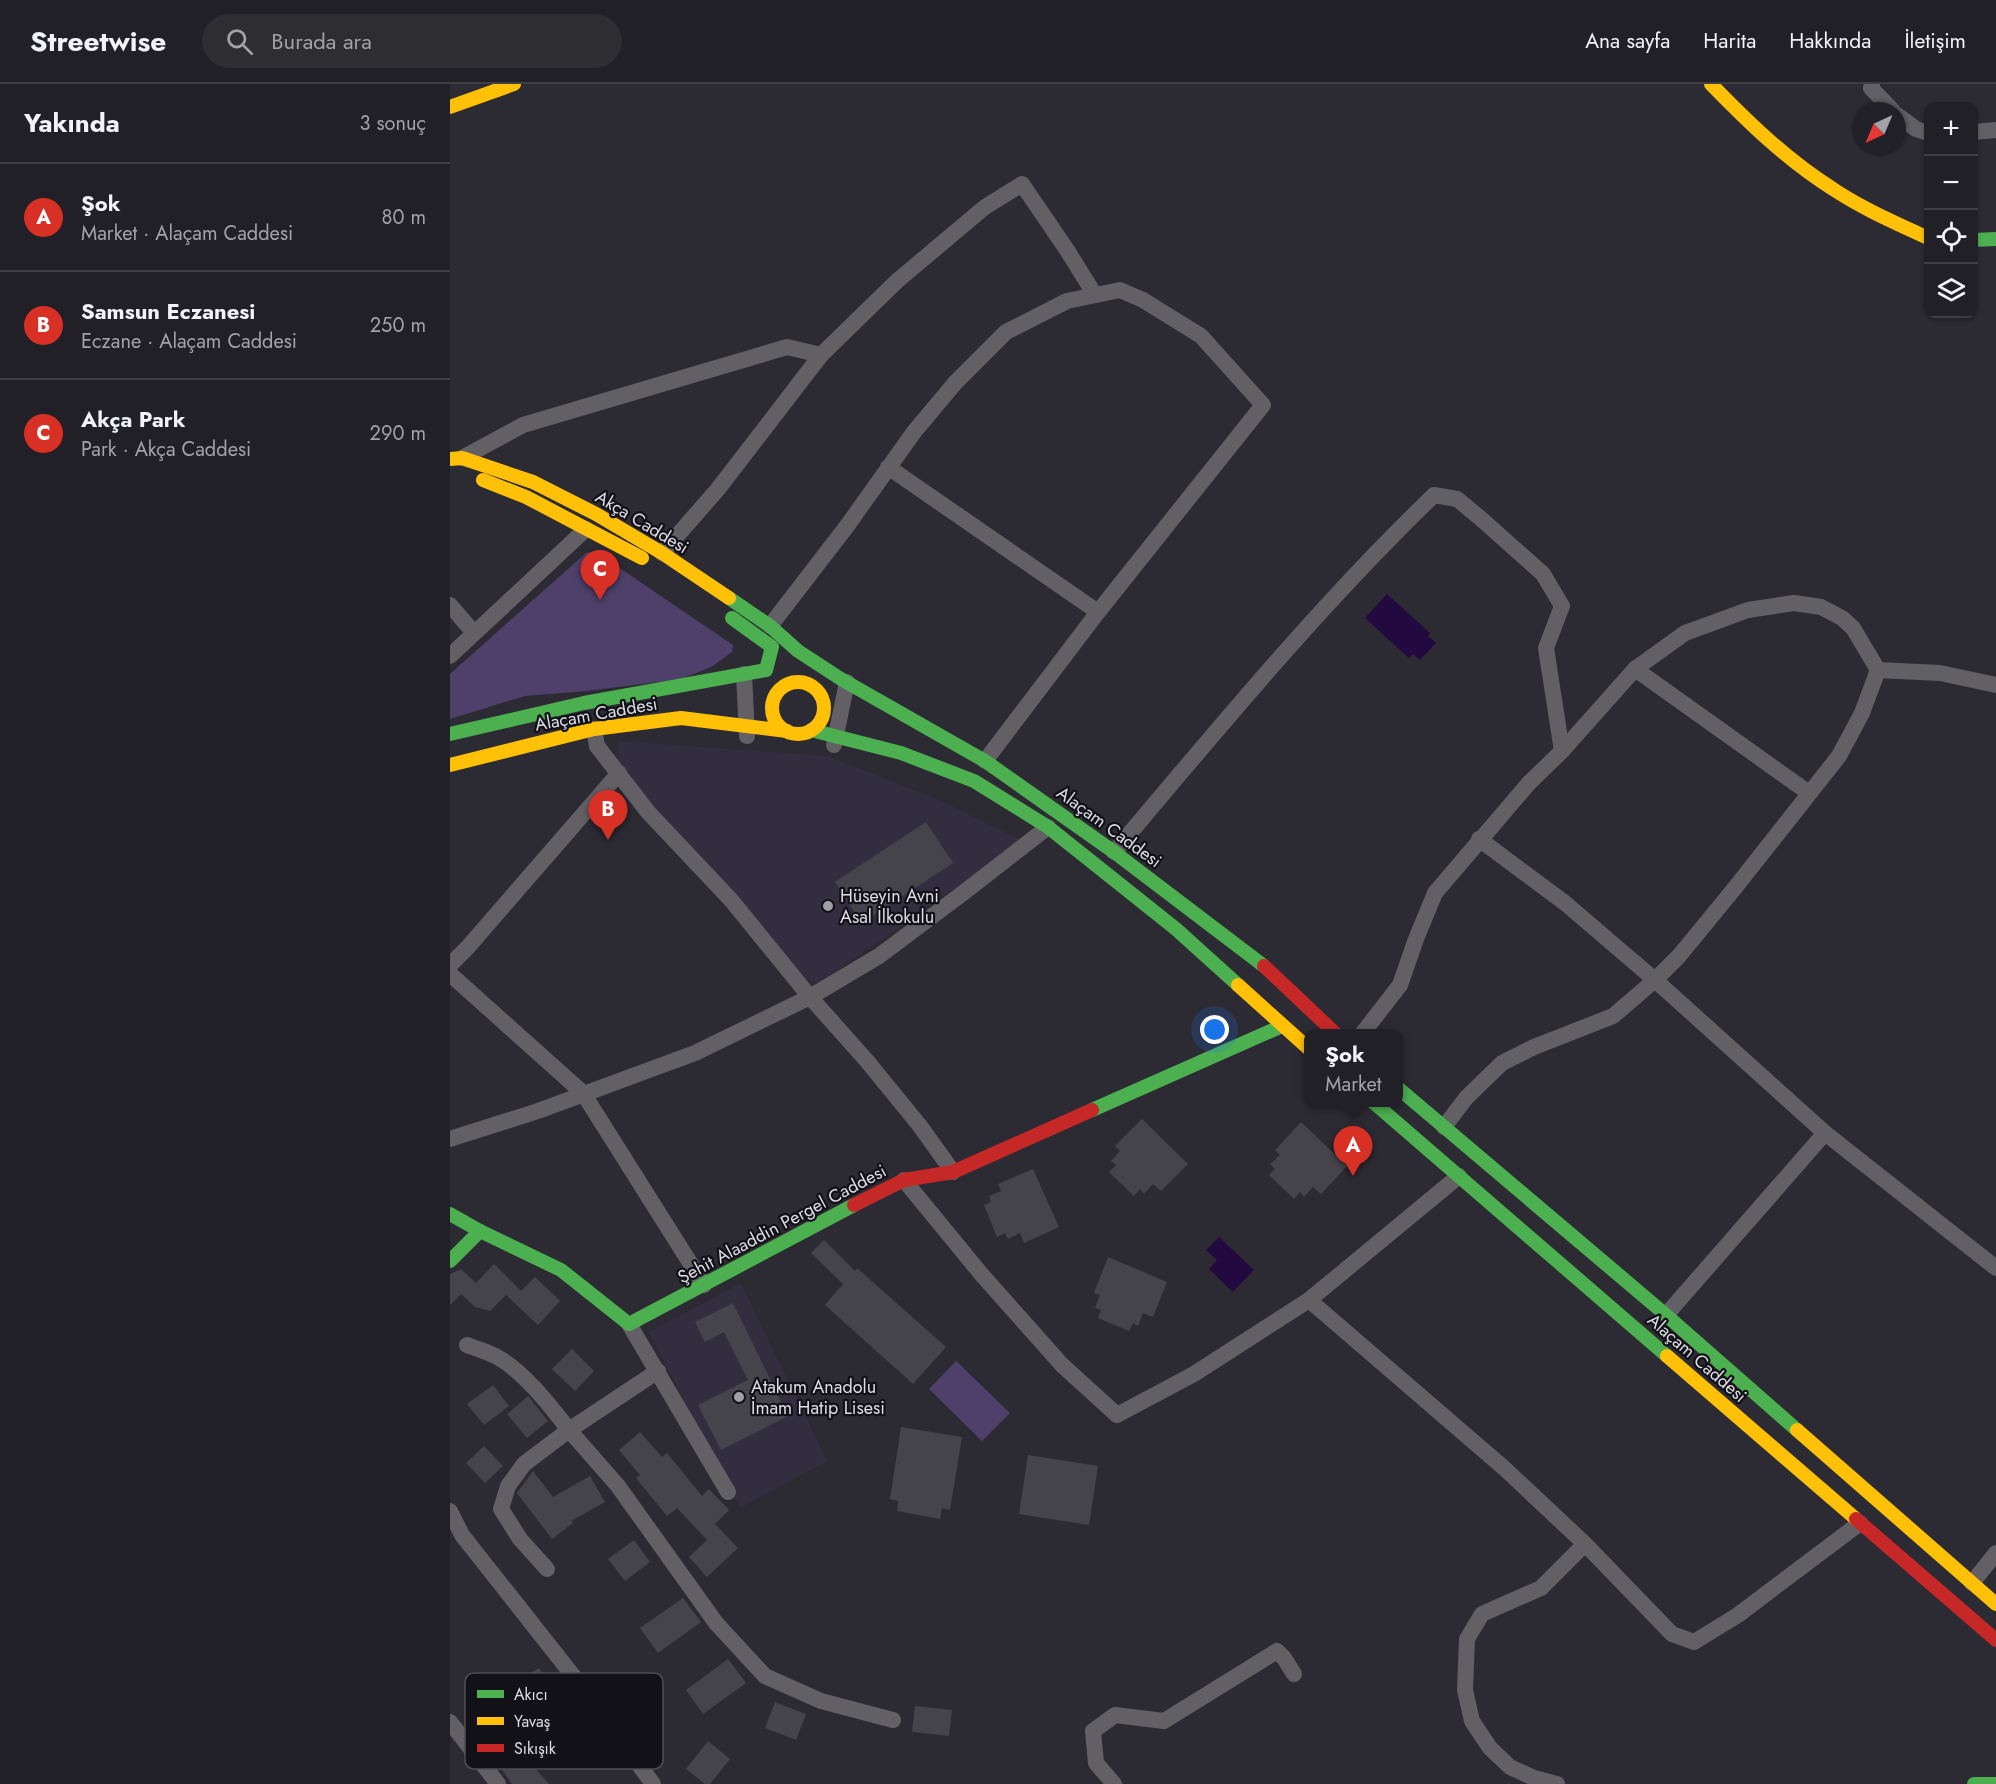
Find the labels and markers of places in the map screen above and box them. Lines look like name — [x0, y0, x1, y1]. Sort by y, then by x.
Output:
pin: C — [580, 550, 620, 600]
pin: B — [588, 790, 628, 840]
place label: Hüseyin Avni Asal İlkokulu — [840, 883, 939, 930]
marker: Hüseyin Avni Asal İlkokulu — [821, 899, 835, 913]
pin: A — [1334, 1126, 1372, 1176]
place label: Atakum Anadolu İmam Hatip Lisesi — [751, 1374, 885, 1421]
marker: Atakum Anadolu İmam Hatip Lisesi — [732, 1390, 746, 1404]

